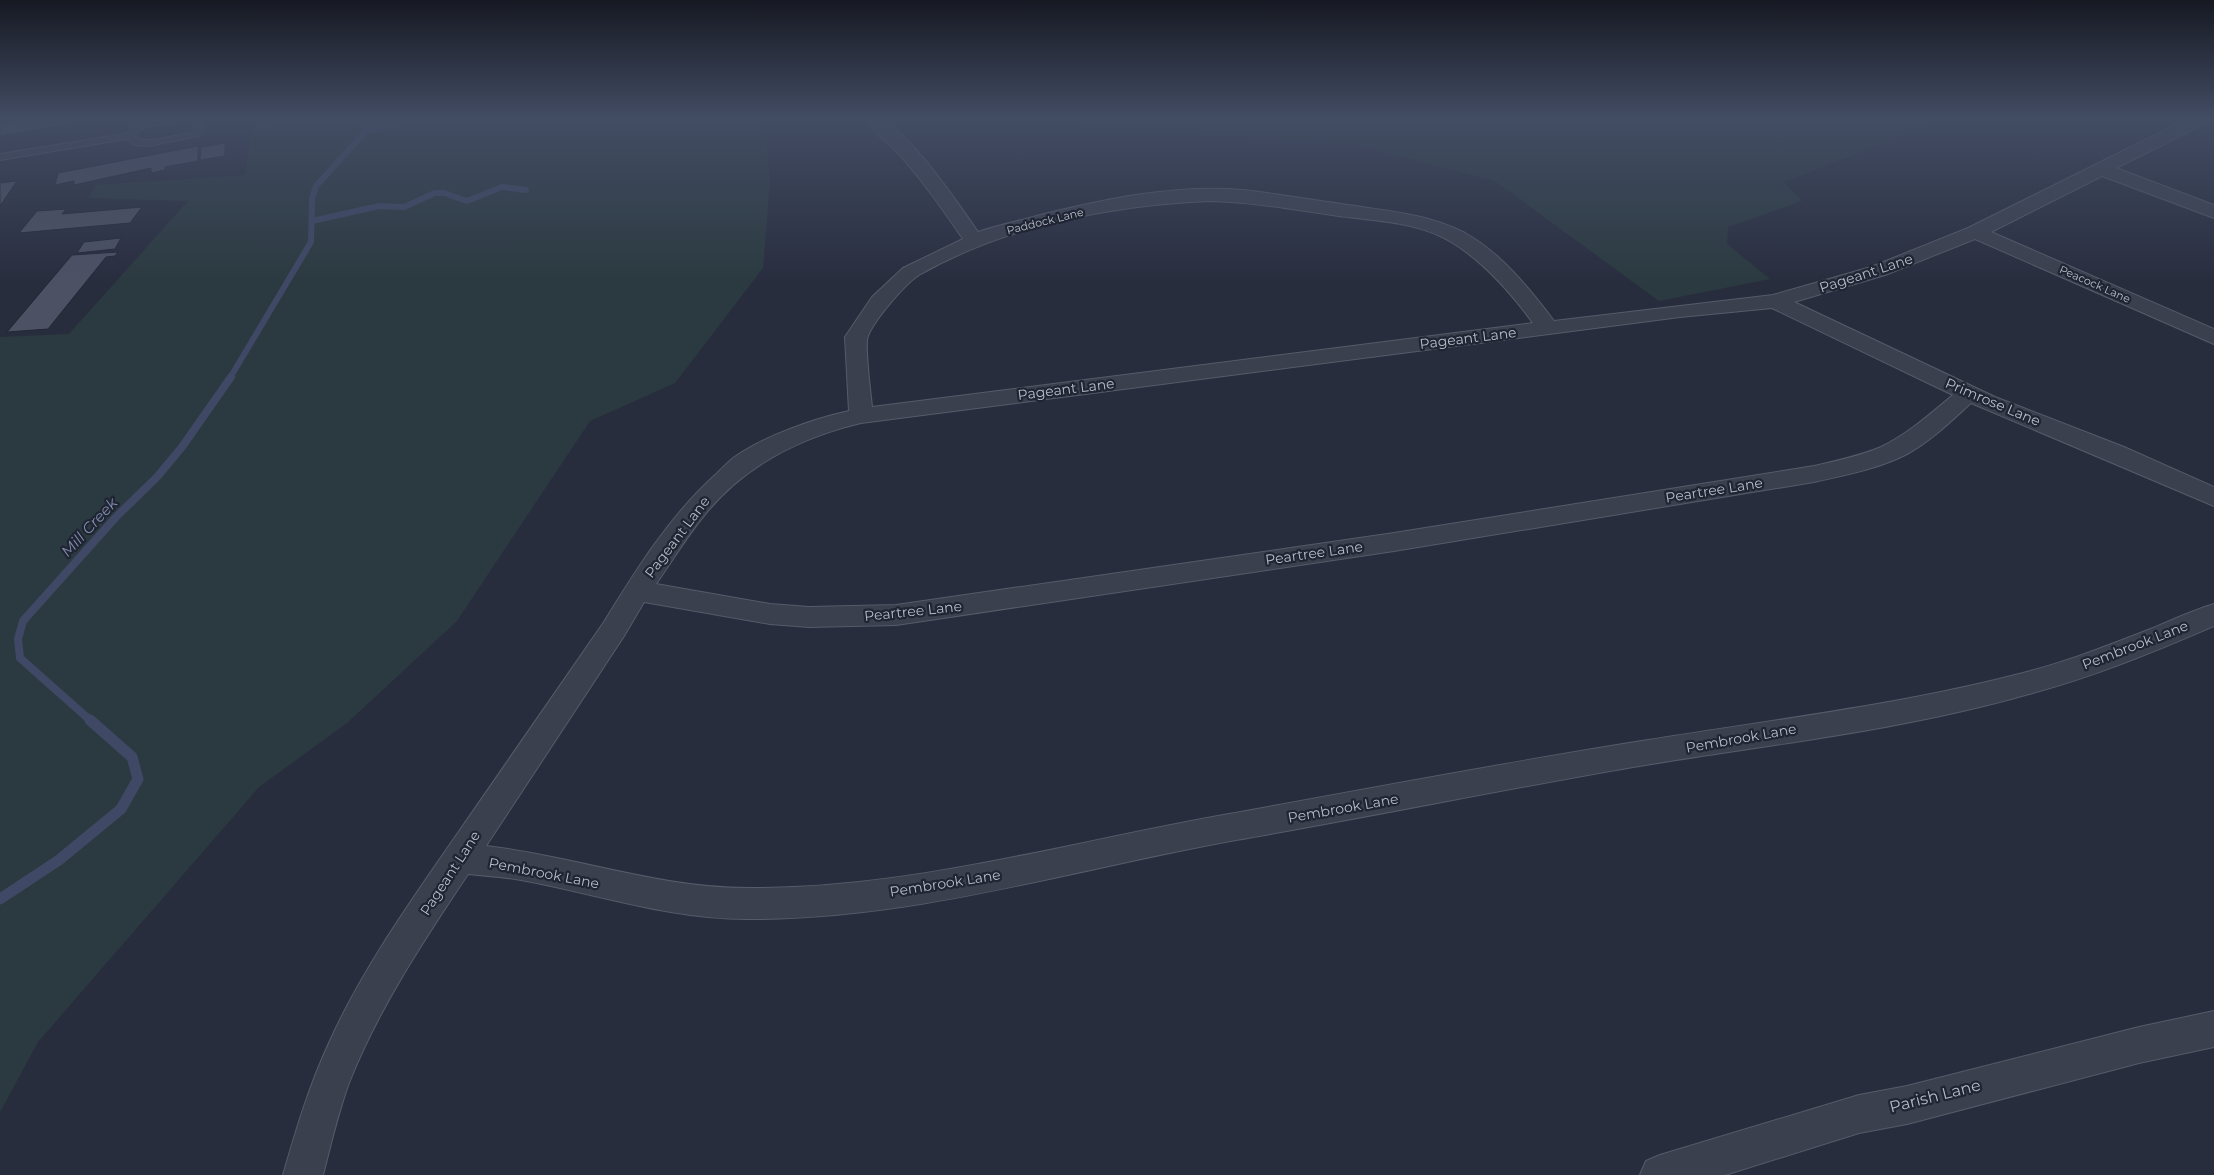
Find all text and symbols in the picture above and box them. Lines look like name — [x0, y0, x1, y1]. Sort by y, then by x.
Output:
street label: Paddock Lane — [1005, 205, 1085, 237]
street label: Pageant Lane — [1817, 249, 1915, 297]
street label: Peacock Lane — [2057, 262, 2133, 306]
street label: Pageant Lane — [1419, 323, 1517, 353]
street label: Pageant Lane — [1017, 374, 1115, 404]
street label: Primrose Lane — [1943, 374, 2043, 430]
street label: Peartree Lane — [1664, 473, 1764, 507]
water label: Mill Creek — [57, 493, 122, 561]
street label: Pageant Lane — [640, 493, 714, 581]
street label: Peartree Lane — [1264, 537, 1364, 569]
street label: Peartree Lane — [863, 597, 963, 625]
street label: Pembrook Lane — [2079, 617, 2191, 673]
street label: Pembrook Lane — [1684, 719, 1798, 757]
street label: Pembrook Lane — [1286, 789, 1400, 827]
street label: Pageant Lane — [416, 827, 484, 919]
street label: Pembrook Lane — [487, 853, 601, 893]
street label: Pembrook Lane — [888, 865, 1002, 901]
street label: Parish Lane — [1887, 1075, 1983, 1117]

